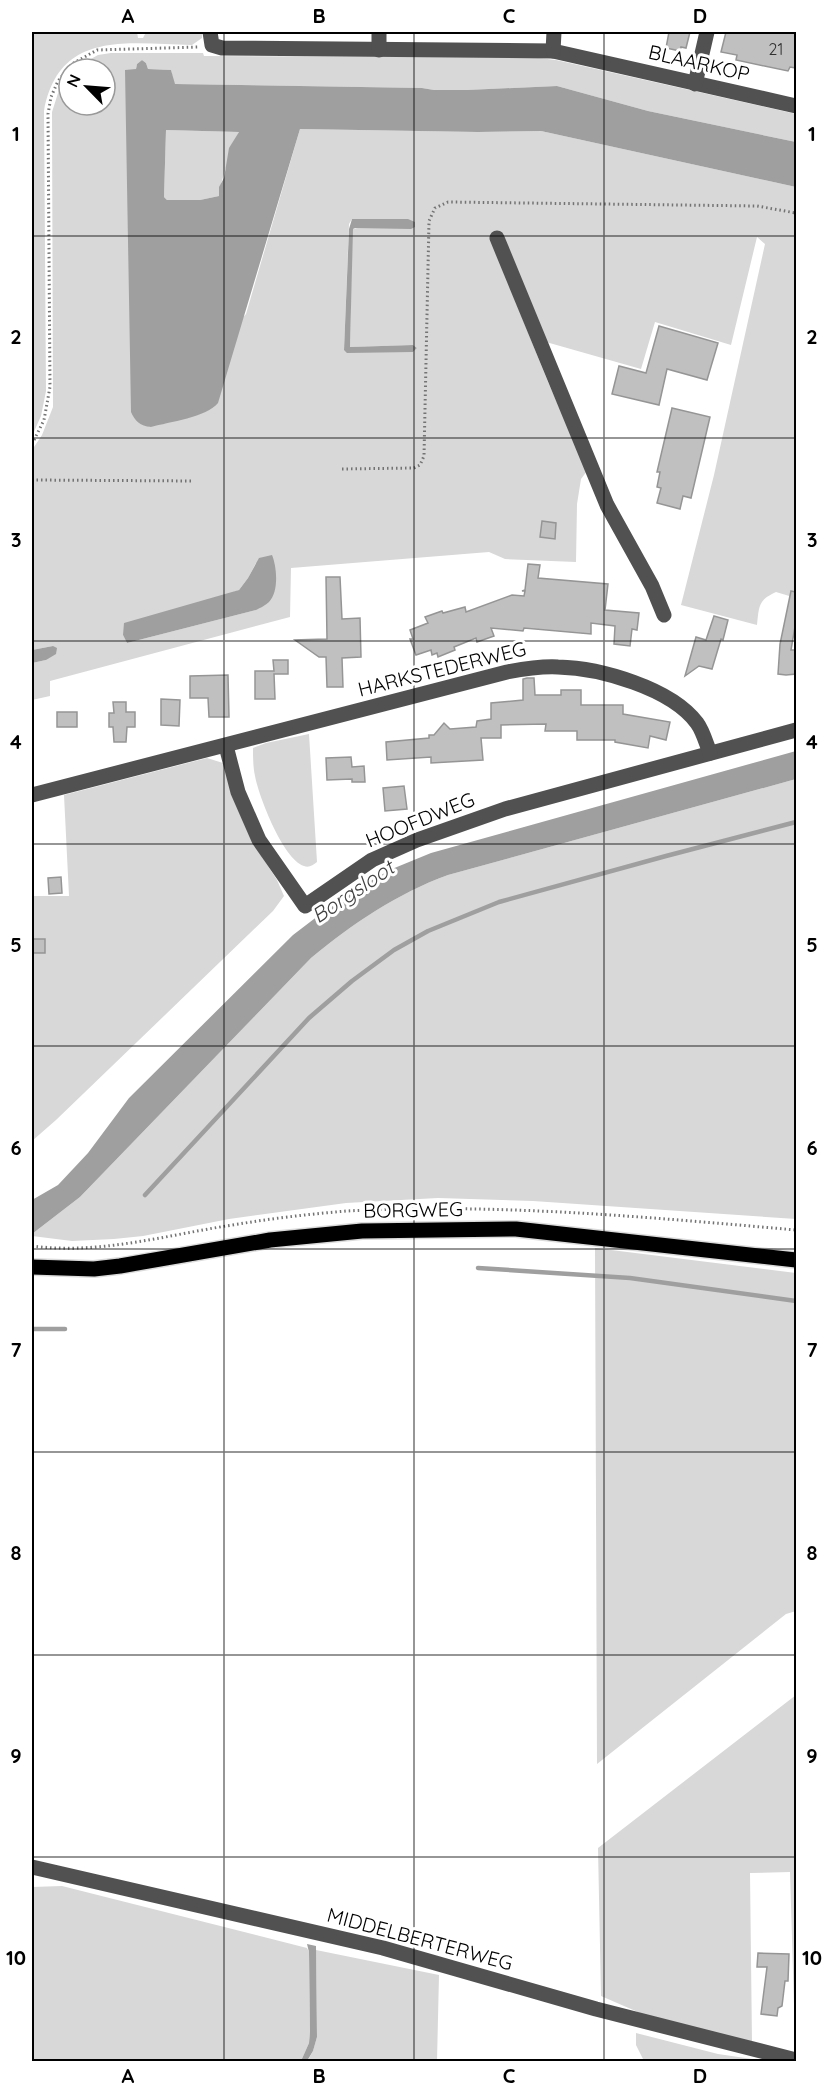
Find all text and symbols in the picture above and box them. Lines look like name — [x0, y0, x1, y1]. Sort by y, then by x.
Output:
text: A — [122, 3, 135, 28]
text: B — [312, 3, 326, 28]
text: C — [503, 3, 516, 28]
text: D — [693, 3, 707, 28]
street label: BLAARKOP — [646, 39, 752, 86]
house number: 21 — [769, 39, 783, 59]
north arrow — [57, 57, 117, 117]
text: N — [62, 71, 85, 90]
text: 1 — [12, 121, 20, 146]
text: 1 — [808, 121, 816, 146]
text: 2 — [10, 324, 22, 349]
text: 2 — [806, 324, 818, 349]
text: 3 — [11, 527, 21, 552]
text: 3 — [807, 527, 817, 552]
street label: HARKSTEDERWEG — [355, 636, 529, 701]
text: 4 — [10, 729, 22, 754]
text: 4 — [806, 729, 818, 754]
street label: HOOFDWEG — [362, 786, 478, 853]
water label: Borgsloot — [306, 853, 401, 928]
text: 5 — [10, 932, 22, 957]
text: 5 — [806, 932, 818, 957]
text: 6 — [10, 1135, 22, 1160]
text: 6 — [806, 1135, 818, 1160]
street label: BORGWEG — [363, 1196, 463, 1223]
text: 7 — [11, 1337, 22, 1362]
text: 7 — [807, 1337, 818, 1362]
text: 8 — [11, 1540, 22, 1565]
text: 8 — [807, 1540, 818, 1565]
text: 9 — [10, 1743, 22, 1768]
text: 9 — [806, 1743, 818, 1768]
street label: MIDDELBERTERWEG — [325, 1902, 516, 1975]
text: 10 — [6, 1945, 26, 1970]
text: 10 — [802, 1945, 822, 1970]
text: A — [122, 2063, 135, 2088]
text: B — [312, 2063, 326, 2088]
text: C — [503, 2063, 516, 2088]
text: D — [693, 2063, 707, 2088]

